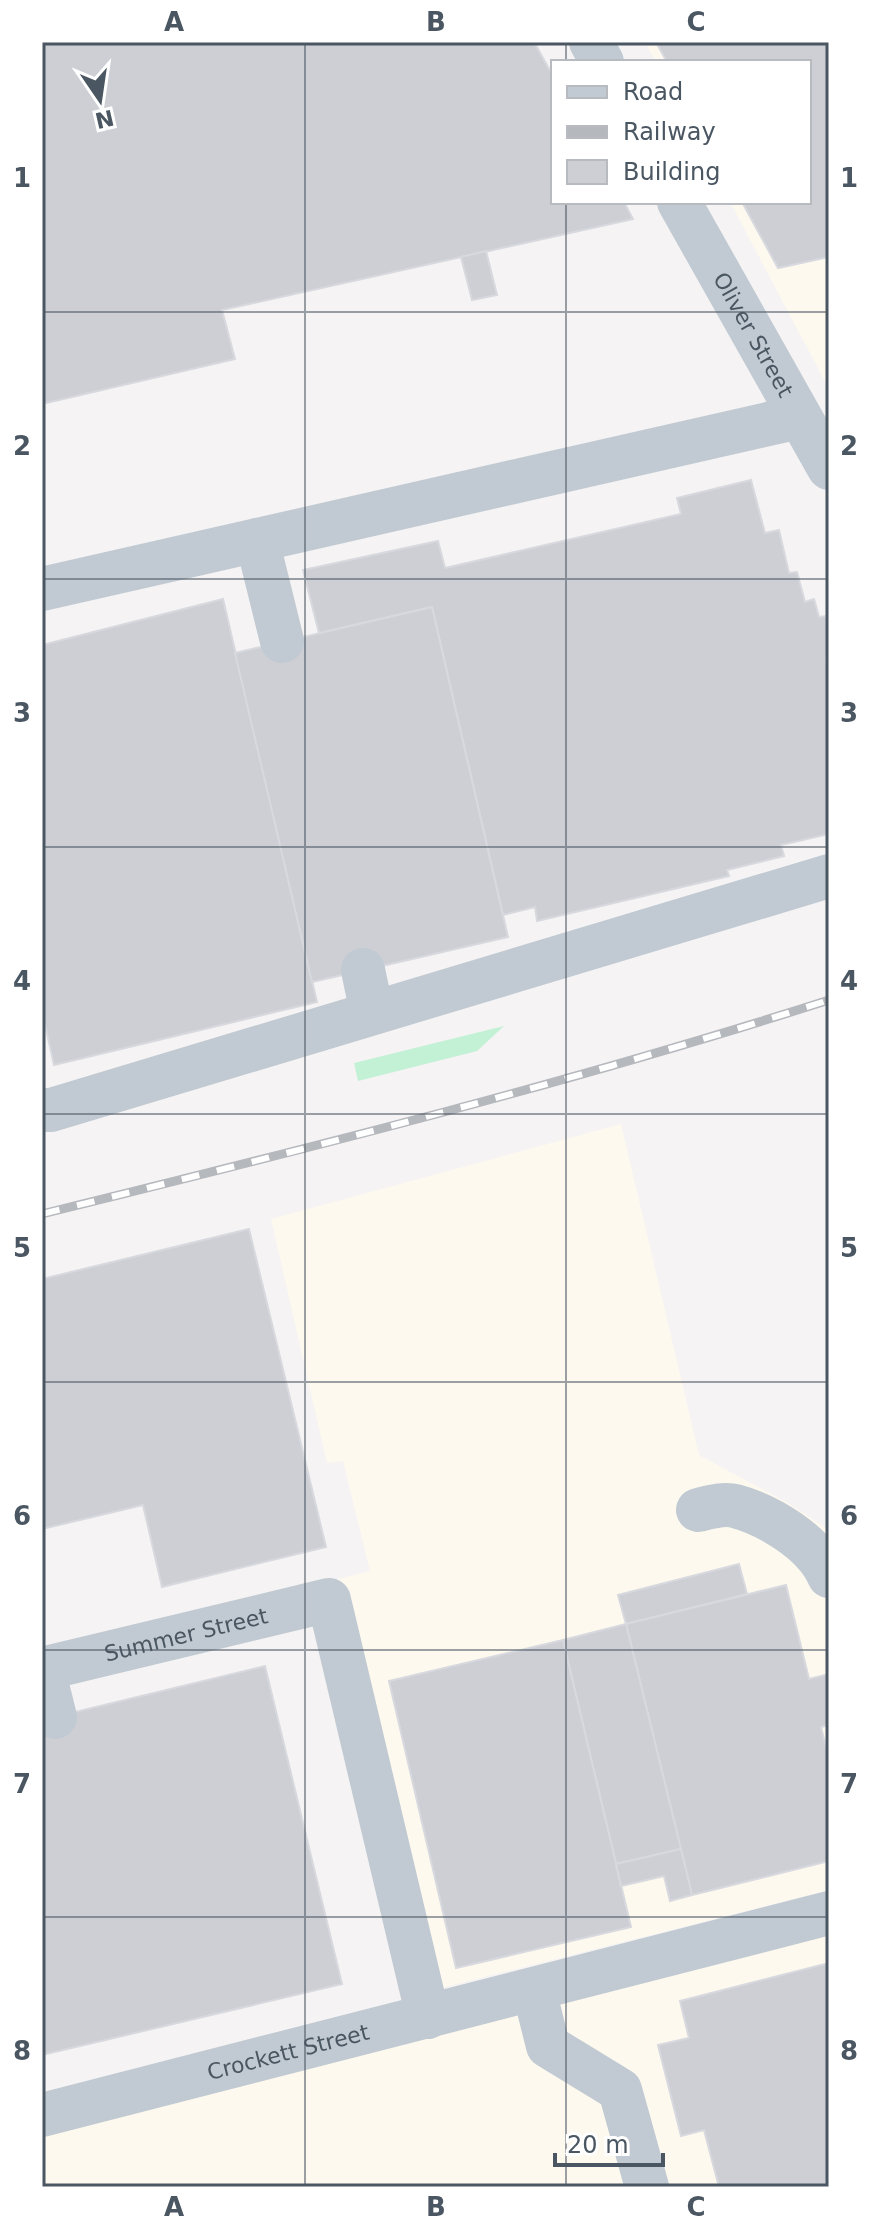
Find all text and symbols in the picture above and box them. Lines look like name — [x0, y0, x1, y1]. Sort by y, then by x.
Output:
text: A — [164, 7, 184, 37]
text: B — [426, 7, 446, 37]
text: C — [686, 7, 706, 37]
north arrow — [60, 60, 140, 140]
legend — [551, 60, 811, 204]
text: Road — [623, 78, 683, 106]
text: N — [93, 105, 116, 133]
text: Railway — [623, 118, 716, 146]
text: Building — [623, 158, 720, 186]
text: 1 — [13, 163, 31, 193]
text: 1 — [840, 163, 858, 193]
street label: Oliver Street — [709, 268, 799, 401]
text: 2 — [13, 431, 31, 461]
text: 2 — [840, 431, 858, 461]
text: 3 — [13, 698, 31, 728]
text: 3 — [840, 698, 858, 728]
text: 4 — [13, 966, 31, 996]
text: 4 — [840, 966, 858, 996]
text: 5 — [13, 1233, 31, 1263]
text: 5 — [840, 1233, 858, 1263]
text: 6 — [13, 1501, 31, 1531]
text: 6 — [840, 1501, 858, 1531]
street label: Summer Street — [102, 1603, 271, 1666]
text: 7 — [13, 1769, 31, 1799]
text: 7 — [840, 1769, 858, 1799]
street label: Crockett Street — [204, 2019, 372, 2085]
text: 8 — [13, 2036, 31, 2066]
text: 8 — [840, 2036, 858, 2066]
scale bar — [555, 2117, 663, 2167]
text: 20 m — [567, 2131, 629, 2159]
text: A — [164, 2192, 184, 2222]
text: B — [426, 2192, 446, 2222]
text: C — [686, 2192, 706, 2222]

